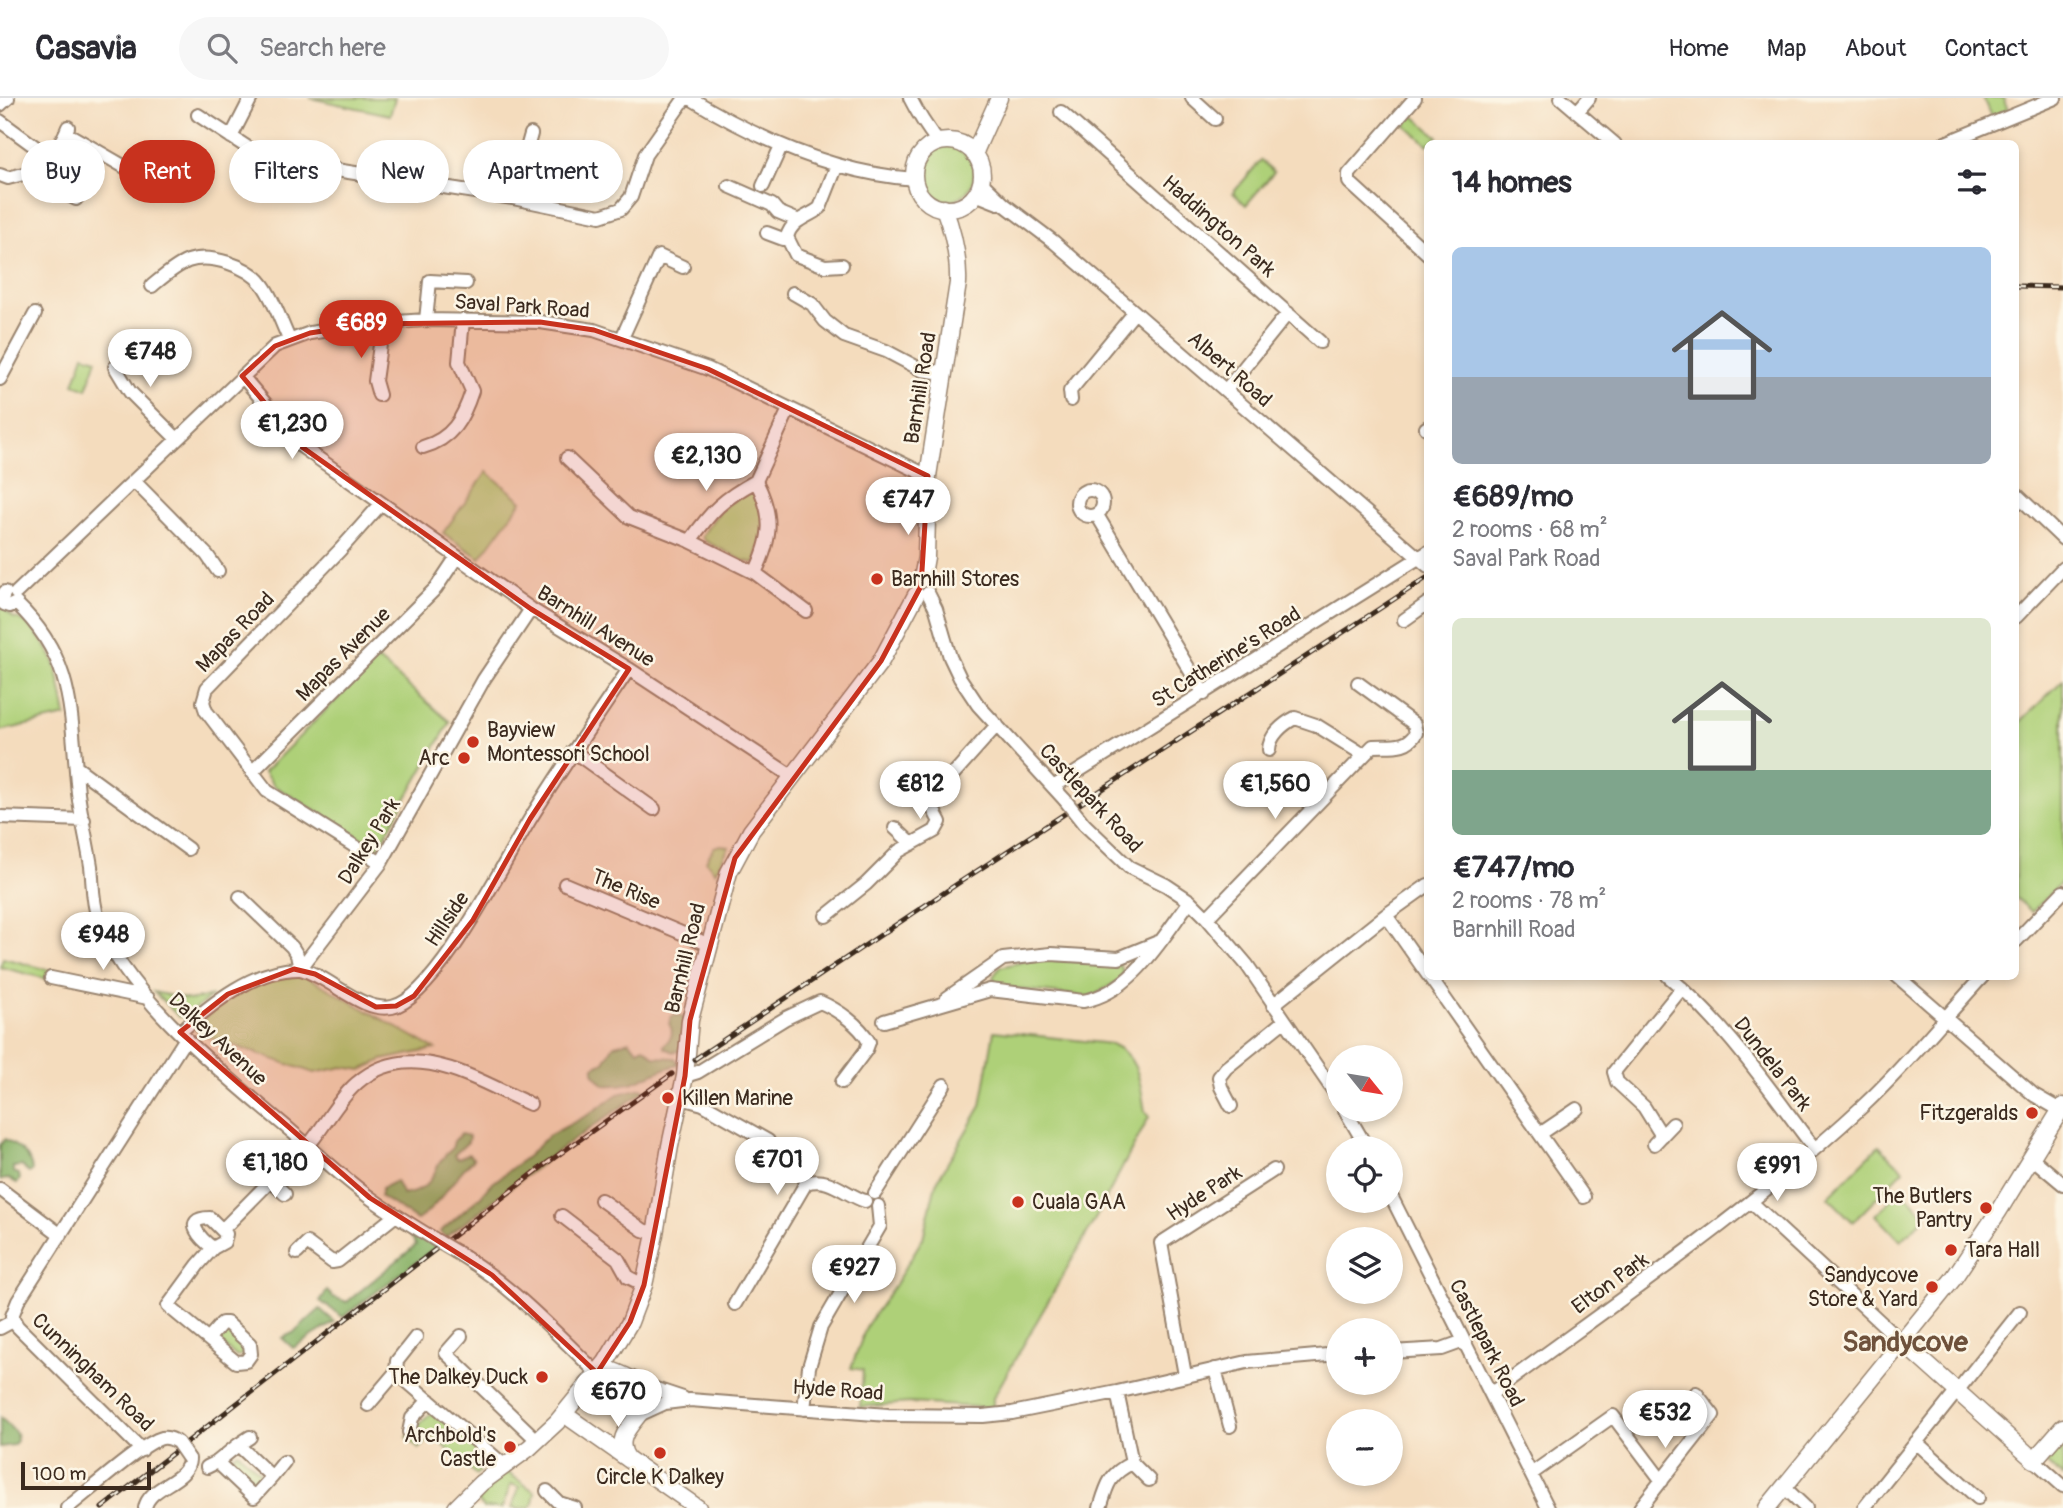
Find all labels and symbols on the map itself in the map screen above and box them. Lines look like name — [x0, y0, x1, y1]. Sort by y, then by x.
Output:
street label: Haddington Park — [1156, 169, 1281, 283]
street label: Saval Park Road — [453, 288, 591, 325]
pin: €689 — [320, 300, 402, 360]
street label: Albert Road — [1182, 325, 1278, 413]
pin: €748 — [109, 330, 191, 389]
street label: Barnhill Road — [898, 330, 943, 446]
pin: €1,230 — [235, 402, 349, 461]
pin: €2,130 — [649, 434, 763, 493]
pin: €747 — [867, 478, 949, 537]
place label: Barnhill Stores — [891, 566, 1020, 593]
marker: Barnhill Stores — [869, 571, 885, 587]
street label: Barnhill Avenue — [532, 579, 660, 674]
street label: Mapas Road — [190, 586, 280, 678]
street label: Mapas Avenue — [290, 601, 397, 707]
street label: St Catherine's Road — [1147, 601, 1306, 714]
place label: Bayview Montessori School — [487, 717, 650, 768]
marker: Bayview Montessori School — [465, 734, 481, 750]
street label: Castlepark Road — [1033, 738, 1148, 859]
place label: Arc — [418, 745, 450, 772]
marker: Arc — [456, 750, 472, 766]
pin: €812 — [879, 762, 961, 821]
pin: €1,560 — [1218, 762, 1332, 821]
street label: Dalkey Park — [332, 793, 407, 890]
street label: The Rise — [587, 863, 665, 916]
street label: Hillside — [419, 886, 476, 952]
street label: Barnhill Road — [659, 900, 712, 1016]
pin: €948 — [62, 912, 144, 972]
street label: Dalkey Avenue — [163, 987, 273, 1092]
street label: Dundela Park — [1727, 1012, 1818, 1117]
north arrow — [1326, 1045, 1404, 1122]
place label: Killen Marine — [682, 1085, 794, 1112]
marker: Killen Marine — [660, 1090, 676, 1106]
place label: Fitzgeralds — [1919, 1100, 2019, 1127]
marker: Fitzgeralds — [2024, 1105, 2040, 1121]
pin: €701 — [736, 1138, 818, 1197]
pin: €1,180 — [218, 1140, 332, 1200]
pin: €991 — [1736, 1144, 1818, 1203]
street label: Hyde Park — [1162, 1159, 1247, 1228]
place label: The Butlers Pantry — [1872, 1183, 1973, 1234]
place label: Cuala GAA — [1032, 1189, 1126, 1216]
marker: Cuala GAA — [1010, 1194, 1026, 1210]
marker: The Butlers Pantry — [1978, 1200, 1994, 1216]
place label: Tara Hall — [1965, 1237, 2040, 1264]
marker: Tara Hall — [1943, 1242, 1959, 1258]
pin: €927 — [813, 1246, 895, 1305]
street label: Elton Park — [1566, 1246, 1654, 1320]
place label: Sandycove Store & Yard — [1808, 1262, 1919, 1313]
street label: Castlepark Road — [1443, 1275, 1530, 1412]
marker: Sandycove Store & Yard — [1924, 1279, 1940, 1295]
street label: Cunningham Road — [26, 1307, 160, 1438]
district label: Sandycove — [1842, 1325, 1969, 1360]
place label: The Dalkey Duck — [388, 1364, 528, 1391]
marker: The Dalkey Duck — [534, 1369, 550, 1385]
pin: €670 — [577, 1370, 659, 1429]
street label: Hyde Road — [792, 1374, 884, 1407]
pin: €532 — [1624, 1390, 1706, 1450]
place label: Archbold's Castle — [404, 1422, 497, 1473]
marker: Archbold's Castle — [502, 1439, 518, 1455]
marker: Circle K Dalkey — [652, 1445, 668, 1461]
scale bar — [21, 1459, 150, 1491]
place label: Circle K Dalkey — [596, 1464, 724, 1491]

